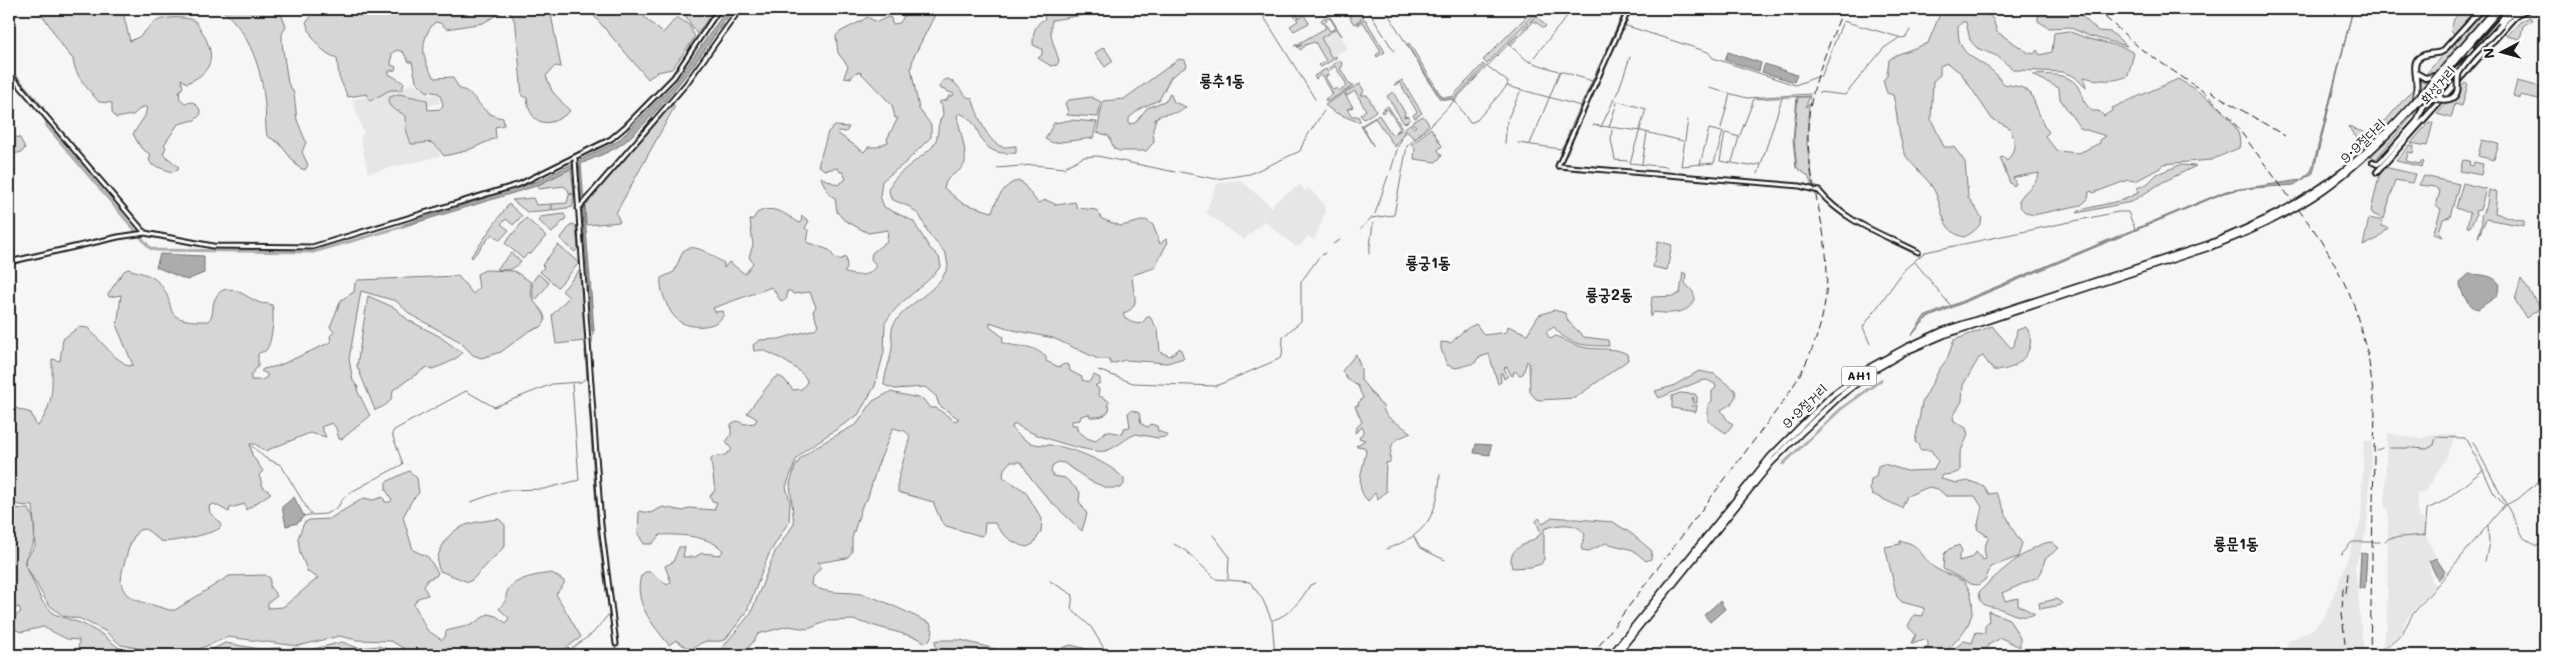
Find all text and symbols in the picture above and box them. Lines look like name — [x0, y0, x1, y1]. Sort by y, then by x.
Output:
north arrow — [2476, 28, 2526, 78]
text: N — [2479, 47, 2499, 60]
street label: 화성거리 — [2416, 61, 2460, 108]
district label: 룡추1동 — [1199, 69, 1245, 90]
street label: 9·9절다리 — [2336, 114, 2390, 167]
district label: 룡궁1동 — [1405, 251, 1451, 272]
district label: 룡궁2동 — [1585, 283, 1633, 304]
road number: AH1 — [1842, 366, 1876, 386]
street label: 9·9절거리 — [1778, 379, 1832, 432]
district label: 룡문1동 — [2213, 532, 2259, 553]

